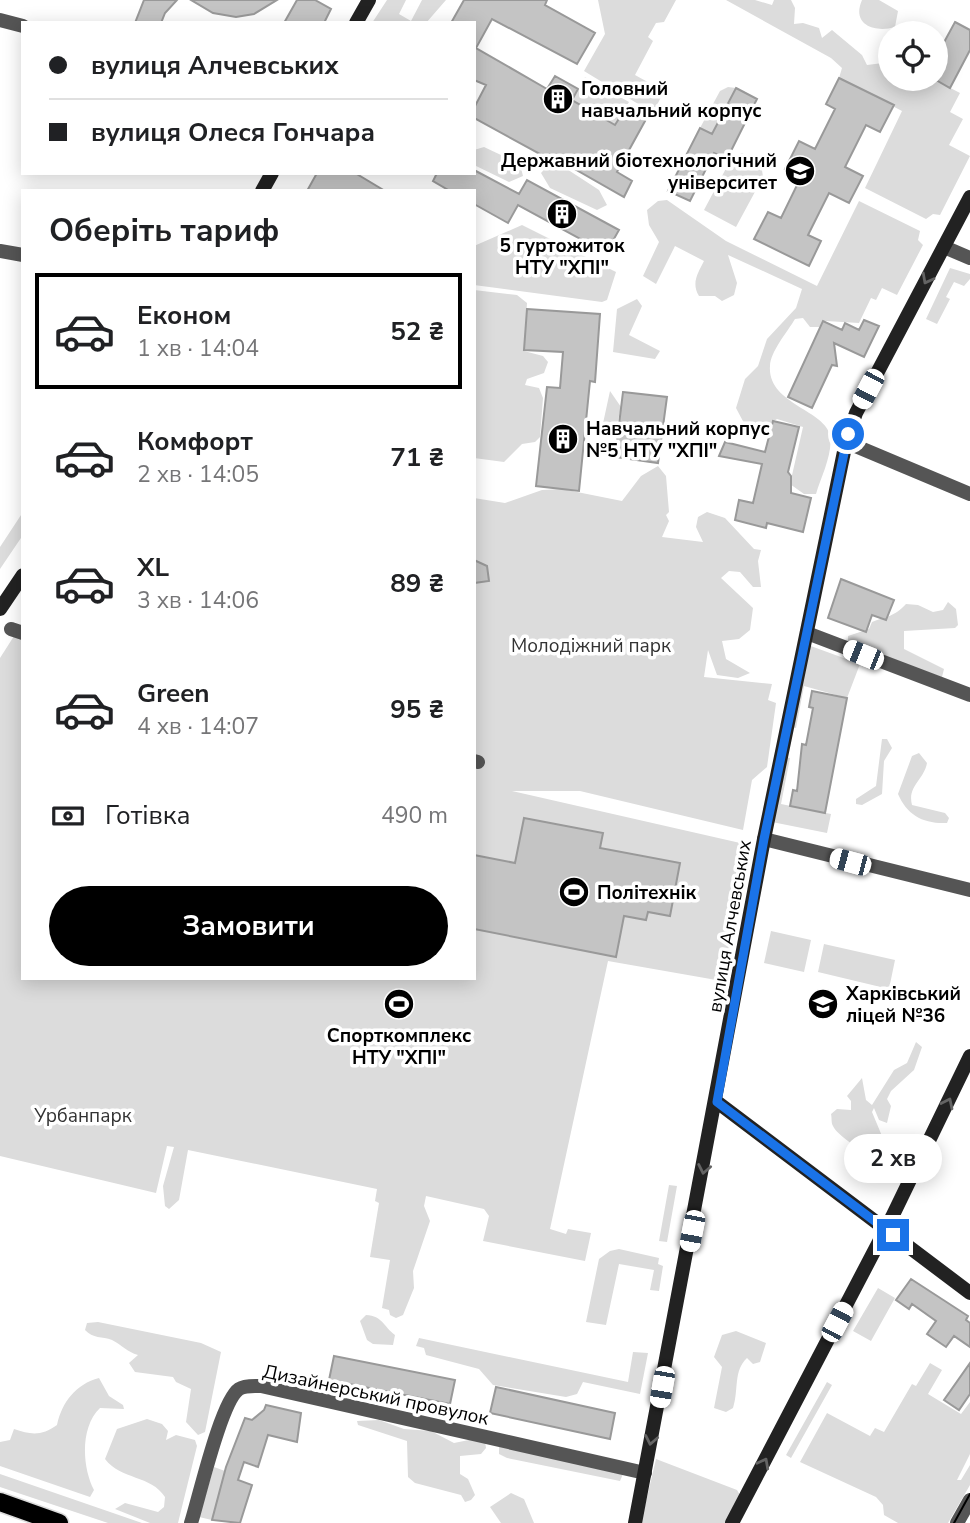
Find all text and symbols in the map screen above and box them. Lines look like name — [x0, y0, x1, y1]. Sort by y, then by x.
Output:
map controls — [878, 21, 948, 91]
button: locate — [878, 21, 948, 91]
text: вулиця Алчевських — [91, 48, 339, 83]
place label: Головний навчальний корпус — [581, 76, 761, 124]
building icon: Головний навчальний корпус — [541, 82, 575, 116]
text: вулиця Олеся Гончара — [91, 115, 375, 150]
place label: Державний біотехнологічний університет — [501, 148, 777, 196]
school or university icon: Державний біотехнологічний університет — [783, 154, 817, 188]
building icon: 5 гуртожиток НТУ "ХПІ" — [545, 197, 579, 231]
text: Оберіть тариф — [49, 209, 279, 252]
place label: 5 гуртожиток НТУ "ХПІ" — [499, 233, 625, 281]
one-way arrow — [921, 272, 935, 284]
text: Економ — [137, 298, 231, 333]
icon: car — [53, 300, 116, 363]
text: 52 ₴ — [390, 314, 444, 349]
text: 1 хв · 14:04 — [137, 333, 259, 364]
car — [849, 366, 888, 412]
place label: Навчальний корпус №5 НТУ "ХПІ" — [586, 416, 770, 464]
route start — [832, 418, 864, 450]
building icon: Навчальний корпус №5 НТУ "ХПІ" — [546, 422, 580, 456]
text: Комфорт — [137, 424, 253, 459]
icon: car — [53, 426, 116, 489]
text: 71 ₴ — [390, 440, 444, 475]
text: 2 хв · 14:05 — [137, 459, 259, 490]
text: XL — [137, 550, 169, 585]
icon: car — [53, 552, 116, 615]
text: 89 ₴ — [390, 566, 444, 601]
text: 3 хв · 14:06 — [137, 585, 259, 616]
park label: Молодіжний парк — [511, 633, 671, 659]
car — [840, 637, 887, 673]
text: Green — [137, 676, 210, 711]
icon: car — [53, 678, 116, 741]
text: 95 ₴ — [390, 692, 444, 727]
text: 4 хв · 14:07 — [137, 711, 259, 742]
icon: cash — [49, 797, 87, 835]
text: Готівка — [105, 798, 190, 833]
text: 490 m — [381, 800, 448, 831]
street label: вулиця Алчевських — [702, 838, 758, 1014]
car — [827, 846, 874, 878]
sports icon: Політехнік — [557, 875, 591, 909]
place label: Політехнік — [597, 880, 697, 906]
button: Замовити — [49, 886, 448, 966]
place label: Харківський ліцей №36 — [845, 981, 961, 1029]
sports icon: Спорткомплекс НТУ "ХПІ" — [382, 987, 416, 1021]
school or university icon: Харківський ліцей №36 — [806, 987, 840, 1021]
place label: Спорткомплекс НТУ "ХПІ" — [327, 1023, 471, 1071]
one-way arrow — [939, 1098, 953, 1110]
park label: Урбанпарк — [33, 1103, 132, 1129]
callout: 2 хв — [844, 1134, 942, 1182]
text: 2 хв — [870, 1143, 916, 1174]
one-way arrow — [697, 1163, 712, 1175]
car — [678, 1208, 707, 1254]
route end — [877, 1219, 909, 1251]
car — [818, 1299, 857, 1345]
street label: Дизайнерський провулок — [261, 1358, 491, 1432]
car — [649, 1364, 676, 1410]
one-way arrow — [645, 1434, 660, 1446]
one-way arrow — [756, 1457, 769, 1470]

